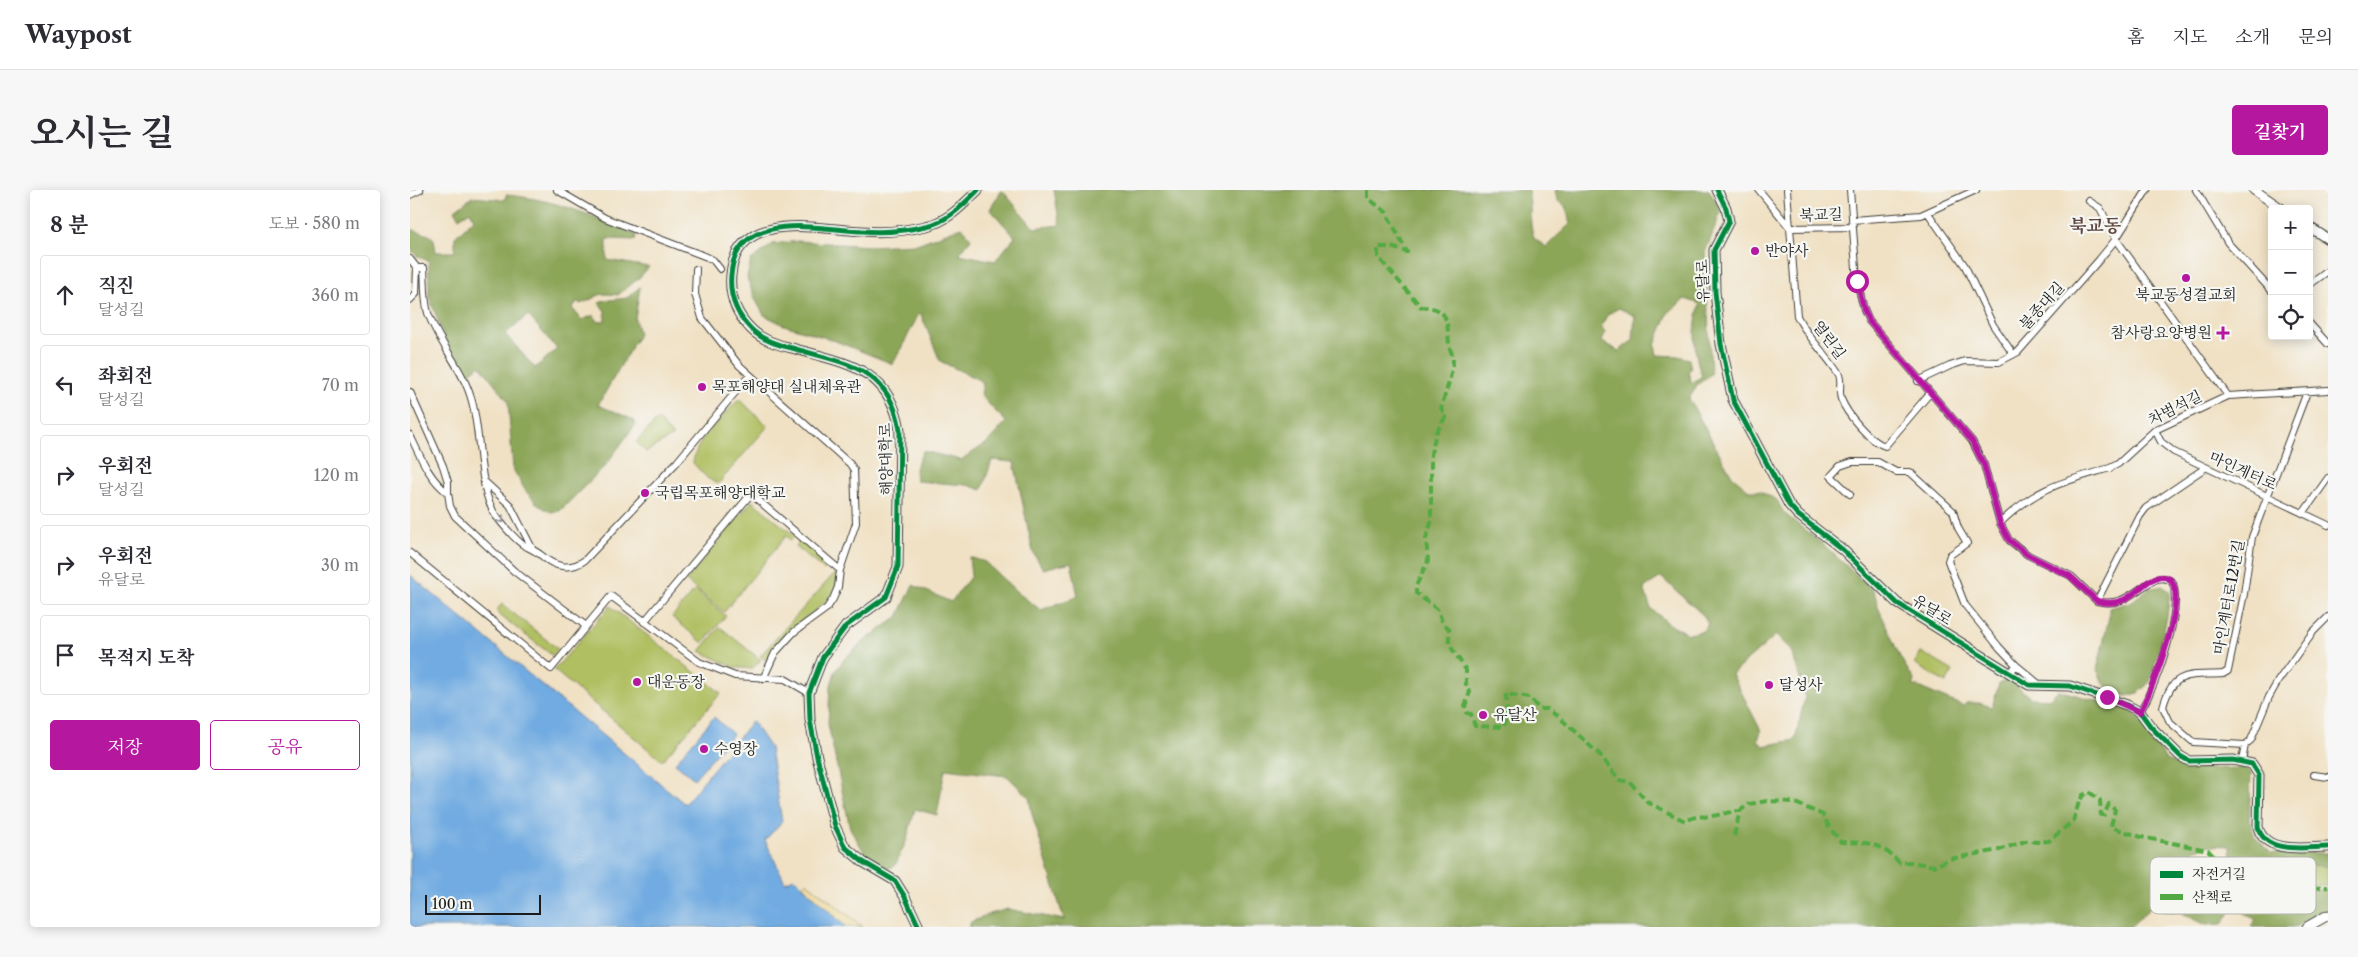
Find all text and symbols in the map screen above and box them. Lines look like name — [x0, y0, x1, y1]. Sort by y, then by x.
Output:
text: Waypost — [25, 20, 132, 49]
text: 홈 — [2127, 26, 2145, 48]
text: 지도 — [2173, 26, 2207, 48]
text: 소개 — [2235, 26, 2270, 48]
text: 문의 — [2298, 26, 2333, 48]
button: 길찾기 — [2232, 105, 2328, 155]
text: 오시는 길 — [30, 111, 174, 154]
street label: 북교길 — [1799, 204, 1843, 225]
map controls — [2268, 205, 2313, 340]
button: + — [2268, 205, 2313, 250]
text: 8 분 — [50, 212, 88, 237]
text: 도보 · 580 m — [269, 213, 360, 233]
district label: 북교동 — [2069, 215, 2122, 237]
place label: 반야사 — [1765, 241, 1809, 260]
marker: 반야사 — [1749, 245, 1761, 257]
button: − — [2268, 250, 2313, 295]
street label: 유달로 — [1692, 258, 1713, 303]
route start — [1846, 270, 1869, 293]
marker: 북교동성결교회 — [2180, 272, 2192, 284]
text: 직진 — [98, 274, 135, 297]
street label: 불종대길 — [2015, 278, 2068, 334]
icon: ahead — [51, 281, 79, 309]
text: 360 m — [312, 285, 359, 305]
place label: 북교동성결교회 — [2135, 285, 2237, 304]
button: locate — [2268, 295, 2313, 340]
text: 달성길 — [98, 299, 144, 319]
street label: 열린길 — [1809, 317, 1850, 363]
place label: 참사랑요양병원 — [2111, 323, 2212, 342]
marker: 참사랑요양병원 — [2216, 326, 2230, 340]
text: 좌회전 — [98, 364, 153, 387]
icon: left — [51, 371, 79, 399]
text: 70 m — [322, 375, 359, 395]
place label: 목포해양대 실내체육관 — [712, 377, 861, 396]
marker: 목포해양대 실내체육관 — [696, 381, 708, 393]
street label: 차범석길 — [2145, 386, 2205, 429]
text: 달성길 — [98, 389, 144, 409]
street label: 해양대학로 — [875, 422, 896, 495]
street label: 마인계터로 — [2206, 447, 2281, 494]
text: 우회전 — [98, 454, 153, 477]
icon: right — [51, 461, 79, 489]
text: 120 m — [314, 465, 359, 485]
text: 달성길 — [98, 479, 144, 499]
place label: 국립목포해양대학교 — [655, 483, 786, 502]
marker: 국립목포해양대학교 — [639, 487, 651, 499]
one-way arrow — [495, 514, 503, 523]
street label: 마인계터로12번길 — [2209, 538, 2248, 656]
text: 우회전 — [98, 544, 153, 567]
icon: right — [51, 551, 79, 579]
text: 30 m — [321, 555, 359, 575]
text: 유달로 — [98, 569, 144, 589]
street label: 유달로 — [1909, 590, 1956, 629]
icon: arrive — [51, 641, 79, 669]
text: 목적지 도착 — [98, 646, 195, 669]
place label: 대운동장 — [647, 672, 705, 691]
place label: 달성사 — [1779, 675, 1823, 694]
marker: 대운동장 — [631, 676, 643, 688]
marker: 달성사 — [1763, 679, 1775, 691]
route end — [2096, 686, 2119, 709]
place label: 유달산 — [1493, 705, 1537, 724]
marker: 유달산 — [1477, 709, 1489, 721]
button: 저장 — [50, 720, 200, 770]
button: 공유 — [210, 720, 360, 770]
place label: 수영장 — [714, 739, 758, 758]
marker: 수영장 — [698, 743, 710, 755]
legend — [2150, 857, 2316, 914]
text: 자전거길 — [2192, 865, 2246, 883]
text: 산책로 — [2192, 888, 2233, 906]
scale bar — [425, 892, 541, 915]
text: 100 m — [432, 895, 472, 913]

